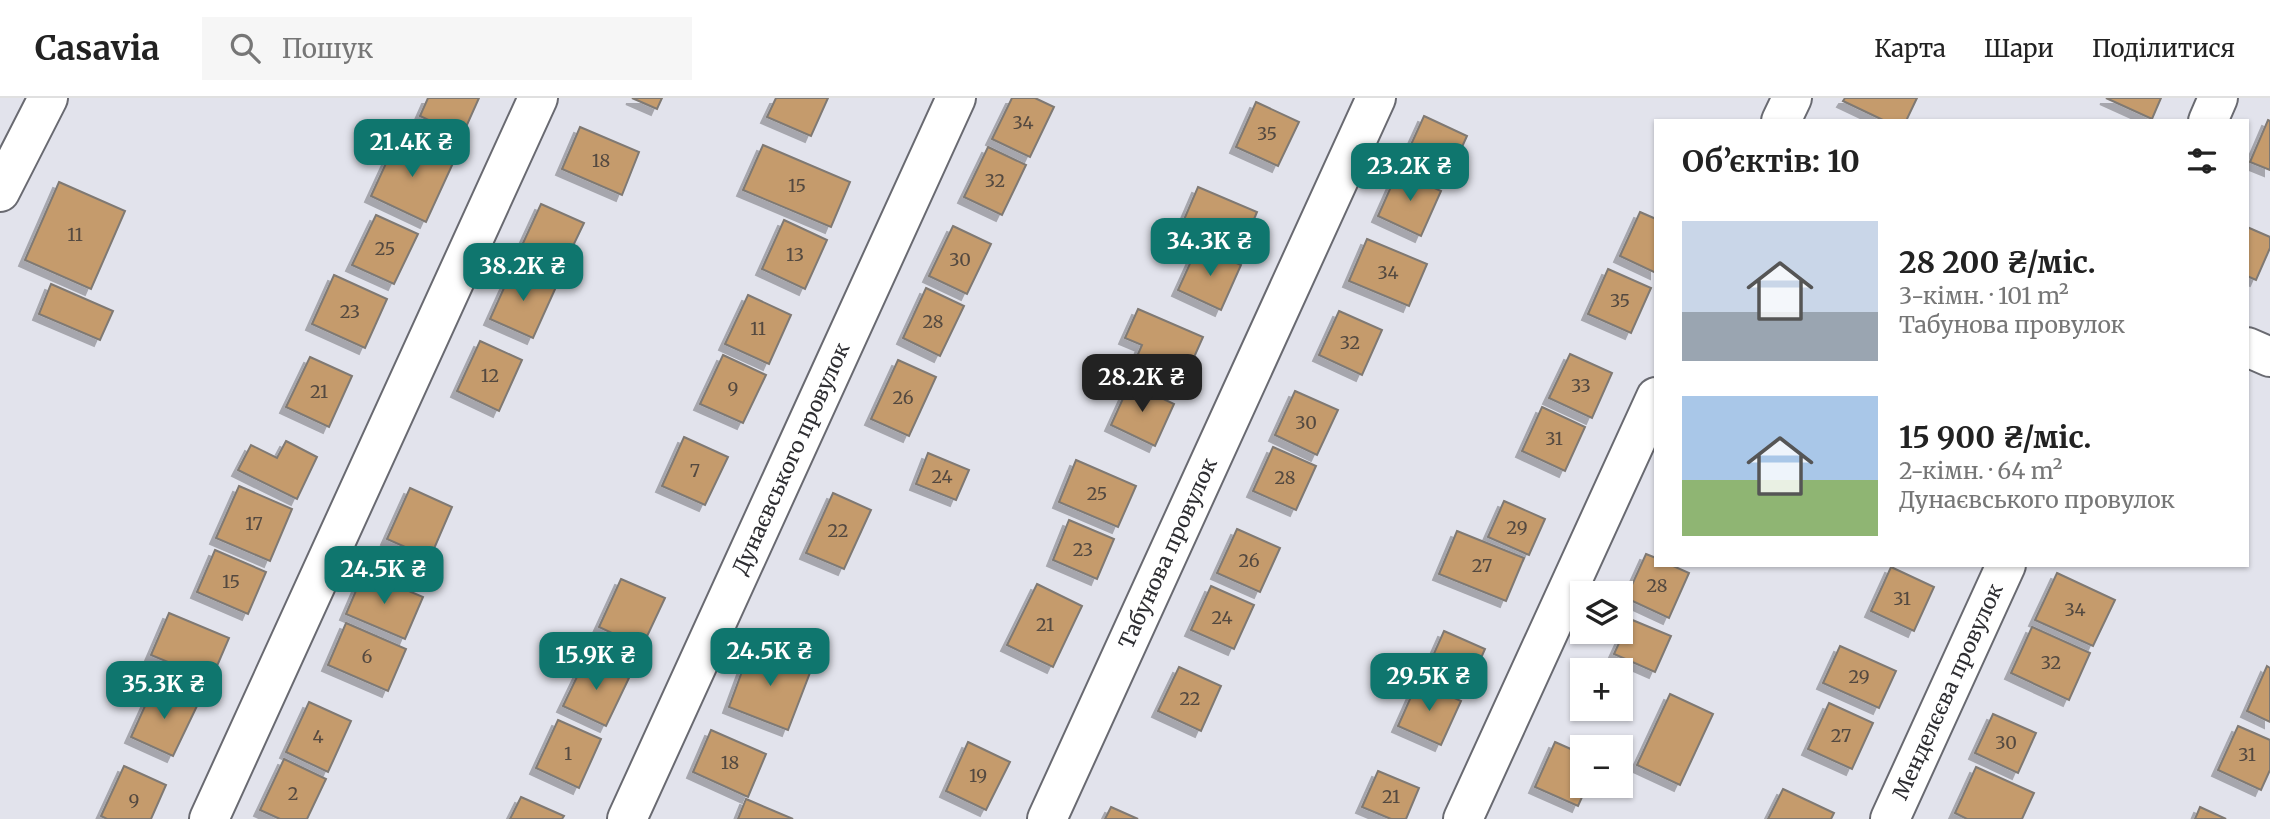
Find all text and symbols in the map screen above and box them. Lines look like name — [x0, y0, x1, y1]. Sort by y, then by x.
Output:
search box — [202, 17, 692, 80]
text: Casavia — [35, 28, 160, 69]
icon: search — [226, 29, 264, 67]
text: Пошук — [282, 32, 373, 65]
text: Карта — [1874, 33, 1946, 64]
text: Шари — [1984, 33, 2054, 64]
text: Поділитися — [2092, 33, 2235, 64]
house number: 34 — [1012, 111, 1034, 134]
pin: 21.4K ₴ — [347, 120, 477, 179]
house number: 35 — [1257, 122, 1277, 145]
text: 21.4K ₴ — [370, 127, 454, 156]
text: Об’єктів: 10 — [1682, 142, 1860, 180]
icon: filters — [2183, 142, 2221, 180]
pin: 23.2K ₴ — [1345, 144, 1475, 203]
house number: 18 — [592, 149, 610, 172]
text: 23.2K ₴ — [1367, 151, 1453, 180]
house number: 32 — [985, 169, 1005, 192]
house number: 15 — [788, 174, 806, 197]
pin: 34.3K ₴ — [1145, 218, 1275, 278]
house number: 11 — [67, 223, 83, 246]
text: 34.3K ₴ — [1167, 226, 1253, 255]
house number: 25 — [375, 237, 395, 260]
house number: 13 — [786, 243, 804, 266]
text: 28 200 ₴/міс. — [1899, 243, 2096, 281]
pin: 38.2K ₴ — [458, 244, 588, 303]
house number: 30 — [949, 248, 971, 271]
icon: home — [1738, 249, 1822, 333]
text: 38.2K ₴ — [479, 251, 567, 280]
house number: 34 — [1377, 261, 1399, 284]
text: 3-кімн. · 101 m² — [1899, 281, 2069, 310]
house number: 35 — [1610, 289, 1630, 312]
house number: 23 — [340, 300, 360, 323]
house number: 28 — [922, 310, 944, 333]
text: Табунова провулок — [1899, 310, 2125, 339]
house number: 11 — [750, 317, 766, 340]
house number: 32 — [1340, 331, 1360, 354]
street label: Дунаєвського провулок — [726, 338, 856, 579]
pin: 28.2K ₴ — [1077, 354, 1207, 414]
text: 28.2K ₴ — [1098, 362, 1186, 391]
house number: 12 — [481, 364, 499, 387]
house number: 33 — [1571, 374, 1591, 397]
house number: 9 — [728, 377, 738, 400]
house number: 21 — [310, 380, 328, 403]
house number: 26 — [892, 386, 914, 409]
house number: 30 — [1295, 411, 1317, 434]
text: 15 900 ₴/міс. — [1899, 418, 2092, 456]
icon: home — [1738, 424, 1822, 508]
house number: 31 — [1545, 427, 1563, 450]
street label: Табунова провулок — [1113, 454, 1223, 653]
text: 2-кімн. · 64 m² — [1899, 456, 2062, 485]
house number: 7 — [690, 459, 700, 482]
house number: 24 — [931, 465, 953, 488]
house number: 28 — [1274, 466, 1296, 489]
house number: 25 — [1087, 482, 1107, 505]
text: Дунаєвського провулок — [1899, 485, 2175, 514]
house number: 17 — [245, 512, 263, 535]
house number: 29 — [1506, 516, 1528, 539]
house number: 22 — [827, 519, 849, 542]
house number: 23 — [1073, 538, 1093, 561]
pin: 24.5K ₴ — [319, 546, 449, 606]
house number: 26 — [1238, 549, 1260, 572]
text: 24.5K ₴ — [341, 554, 428, 583]
house number: 27 — [1472, 554, 1492, 577]
house number: 15 — [222, 570, 240, 593]
house number: 28 — [1646, 574, 1668, 597]
street label: Менделєєва провулок — [1887, 579, 2009, 804]
map controls — [1570, 581, 1633, 798]
button: layers — [1570, 581, 1633, 644]
house number: 31 — [1893, 587, 1911, 610]
house number: 34 — [2064, 598, 2086, 621]
house number: 24 — [1211, 606, 1233, 629]
house number: 21 — [1036, 613, 1054, 636]
pin: 24.5K ₴ — [705, 628, 835, 688]
pin: 15.9K ₴ — [531, 632, 661, 692]
text: 24.5K ₴ — [727, 636, 814, 665]
text: 15.9K ₴ — [555, 640, 637, 669]
house number: 6 — [362, 645, 373, 668]
house number: 32 — [2041, 651, 2061, 674]
pin: 29.5K ₴ — [1364, 654, 1494, 713]
button: + — [1570, 658, 1633, 721]
text: 29.5K ₴ — [1386, 661, 1472, 690]
pin: 35.3K ₴ — [99, 662, 229, 721]
house number: 29 — [1848, 665, 1870, 688]
text: 35.3K ₴ — [122, 669, 206, 698]
house number: 22 — [1179, 687, 1201, 710]
house number: 27 — [1831, 724, 1851, 747]
house number: 4 — [312, 725, 324, 748]
house number: 30 — [1995, 731, 2017, 754]
button: − — [1570, 735, 1633, 798]
house number: 1 — [564, 742, 572, 765]
house number: 31 — [2238, 743, 2256, 766]
house number: 18 — [721, 751, 739, 774]
house number: 19 — [969, 764, 987, 787]
house number: 2 — [288, 782, 298, 805]
house number: 21 — [1382, 785, 1400, 808]
house number: 9 — [129, 789, 139, 812]

